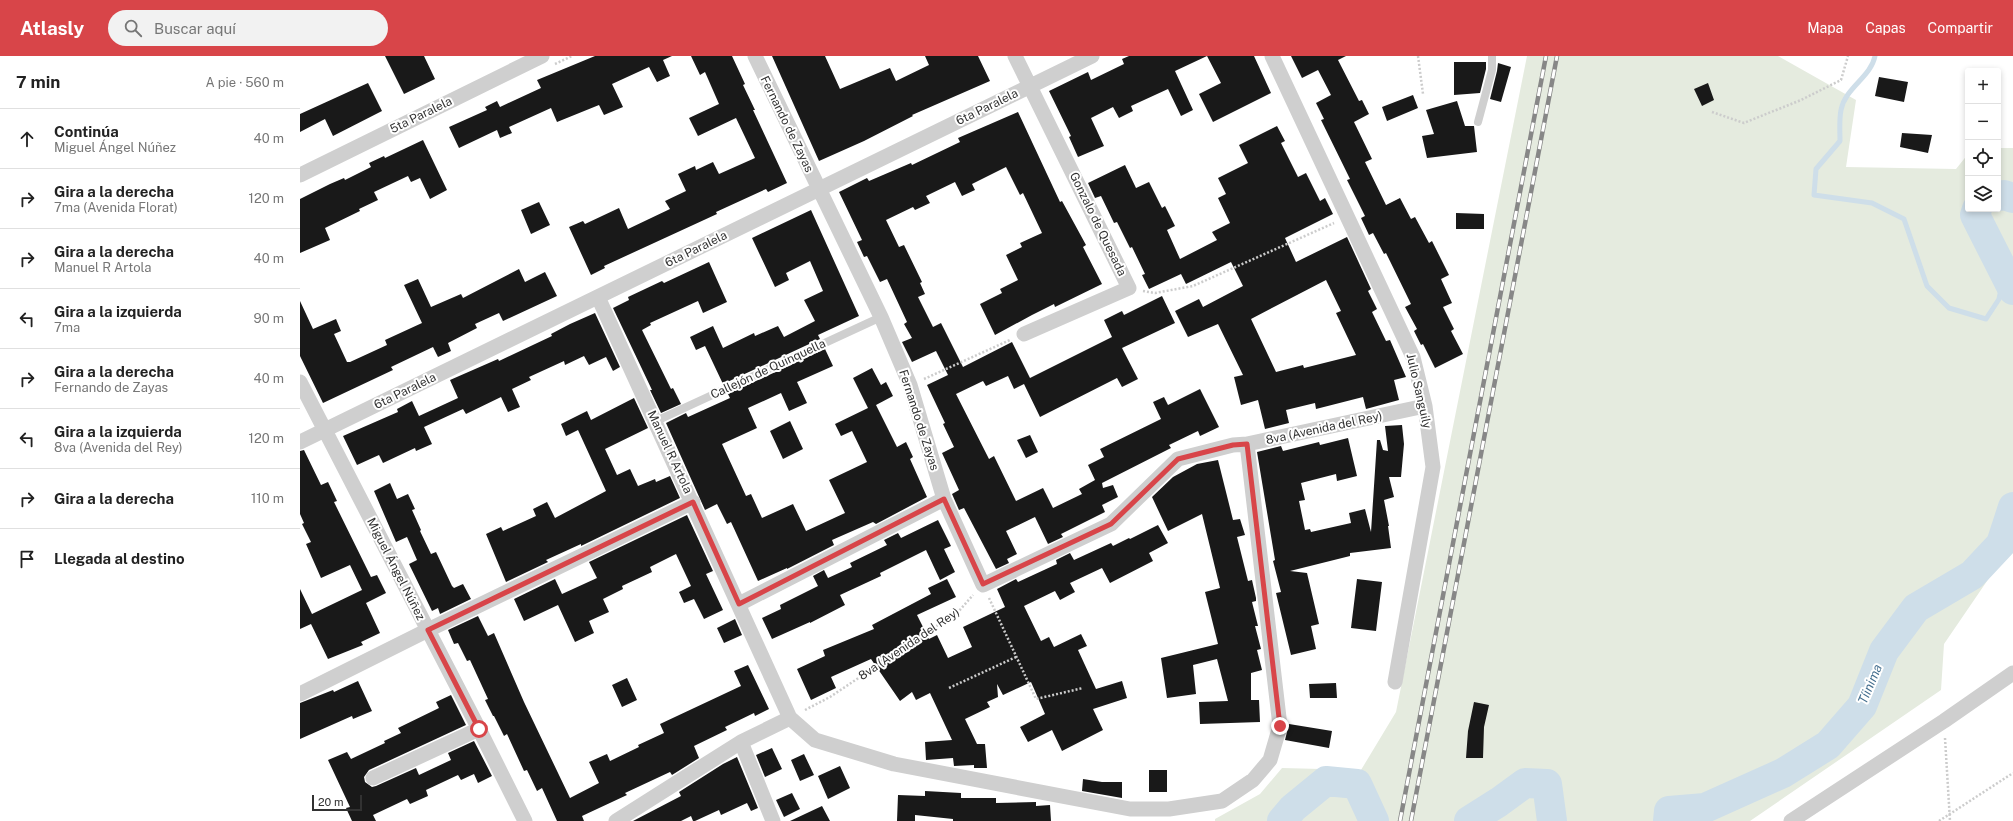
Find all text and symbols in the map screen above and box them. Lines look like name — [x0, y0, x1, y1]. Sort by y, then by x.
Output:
search box — [108, 10, 388, 46]
text: Atlasly — [20, 17, 84, 39]
icon: search — [122, 17, 144, 39]
text: Buscar aquí — [154, 20, 236, 37]
text: Mapa — [1807, 20, 1843, 36]
text: Capas — [1865, 20, 1906, 36]
text: Compartir — [1928, 20, 1993, 36]
map controls — [1965, 68, 2001, 212]
button: + — [1965, 68, 2001, 104]
text: 7 min — [16, 72, 60, 92]
street label: Fernando de Zayas — [758, 74, 816, 174]
text: A pie · 560 m — [205, 75, 284, 90]
street label: 6ta Paralela — [954, 86, 1020, 128]
street label: 5ta Paralela — [388, 94, 454, 136]
button: − — [1965, 104, 2001, 140]
text: Continúa — [54, 123, 119, 140]
icon: ahead — [16, 128, 38, 150]
text: 40 m — [253, 131, 284, 146]
text: Miguel Ángel Núñez — [54, 140, 176, 155]
button: locate — [1965, 140, 2001, 176]
street label: Gonzalo de Quesada — [1067, 170, 1129, 278]
button: layers — [1965, 176, 2001, 212]
text: Gira a la derecha — [54, 183, 174, 200]
icon: right — [16, 188, 38, 210]
text: 120 m — [249, 191, 284, 206]
text: 7ma (Avenida Florat) — [54, 200, 178, 215]
street label: 6ta Paralela — [663, 228, 729, 270]
text: Gira a la derecha — [54, 243, 174, 260]
icon: right — [16, 248, 38, 270]
text: 40 m — [253, 251, 284, 266]
text: Manuel R Artola — [54, 260, 152, 275]
text: Gira a la izquierda — [54, 303, 182, 320]
icon: left — [16, 308, 38, 330]
text: 90 m — [254, 311, 284, 326]
text: 7ma — [54, 320, 80, 335]
street label: Callejón de Quinquella — [708, 336, 828, 402]
street label: Julio Sanguily — [1404, 352, 1435, 430]
text: Gira a la derecha — [54, 363, 174, 380]
icon: right — [16, 368, 38, 390]
street label: Fernando de Zayas — [896, 368, 942, 472]
street label: 6ta Paralela — [372, 370, 438, 412]
text: 40 m — [253, 371, 284, 386]
text: Fernando de Zayas — [54, 380, 168, 395]
street label: Manuel R Artola — [645, 408, 695, 496]
street label: 8va (Avenida del Rey) — [1264, 409, 1384, 447]
text: Gira a la izquierda — [54, 423, 182, 440]
icon: left — [16, 428, 38, 450]
text: 120 m — [249, 431, 284, 446]
text: 8va (Avenida del Rey) — [54, 440, 183, 455]
icon: right — [16, 488, 38, 510]
text: Gira a la derecha — [54, 490, 174, 507]
text: 110 m — [251, 491, 284, 506]
street label: Miguel Ángel Núñez — [364, 516, 428, 623]
icon: arrive — [16, 548, 38, 570]
text: Llegada al destino — [54, 550, 185, 567]
street label: 8va (Avenida del Rey) — [856, 605, 962, 683]
water label: Tíinima — [1855, 662, 1885, 706]
route end — [1271, 717, 1289, 735]
route start — [470, 720, 488, 738]
scale bar — [312, 793, 362, 812]
text: 20 m — [318, 796, 343, 808]

